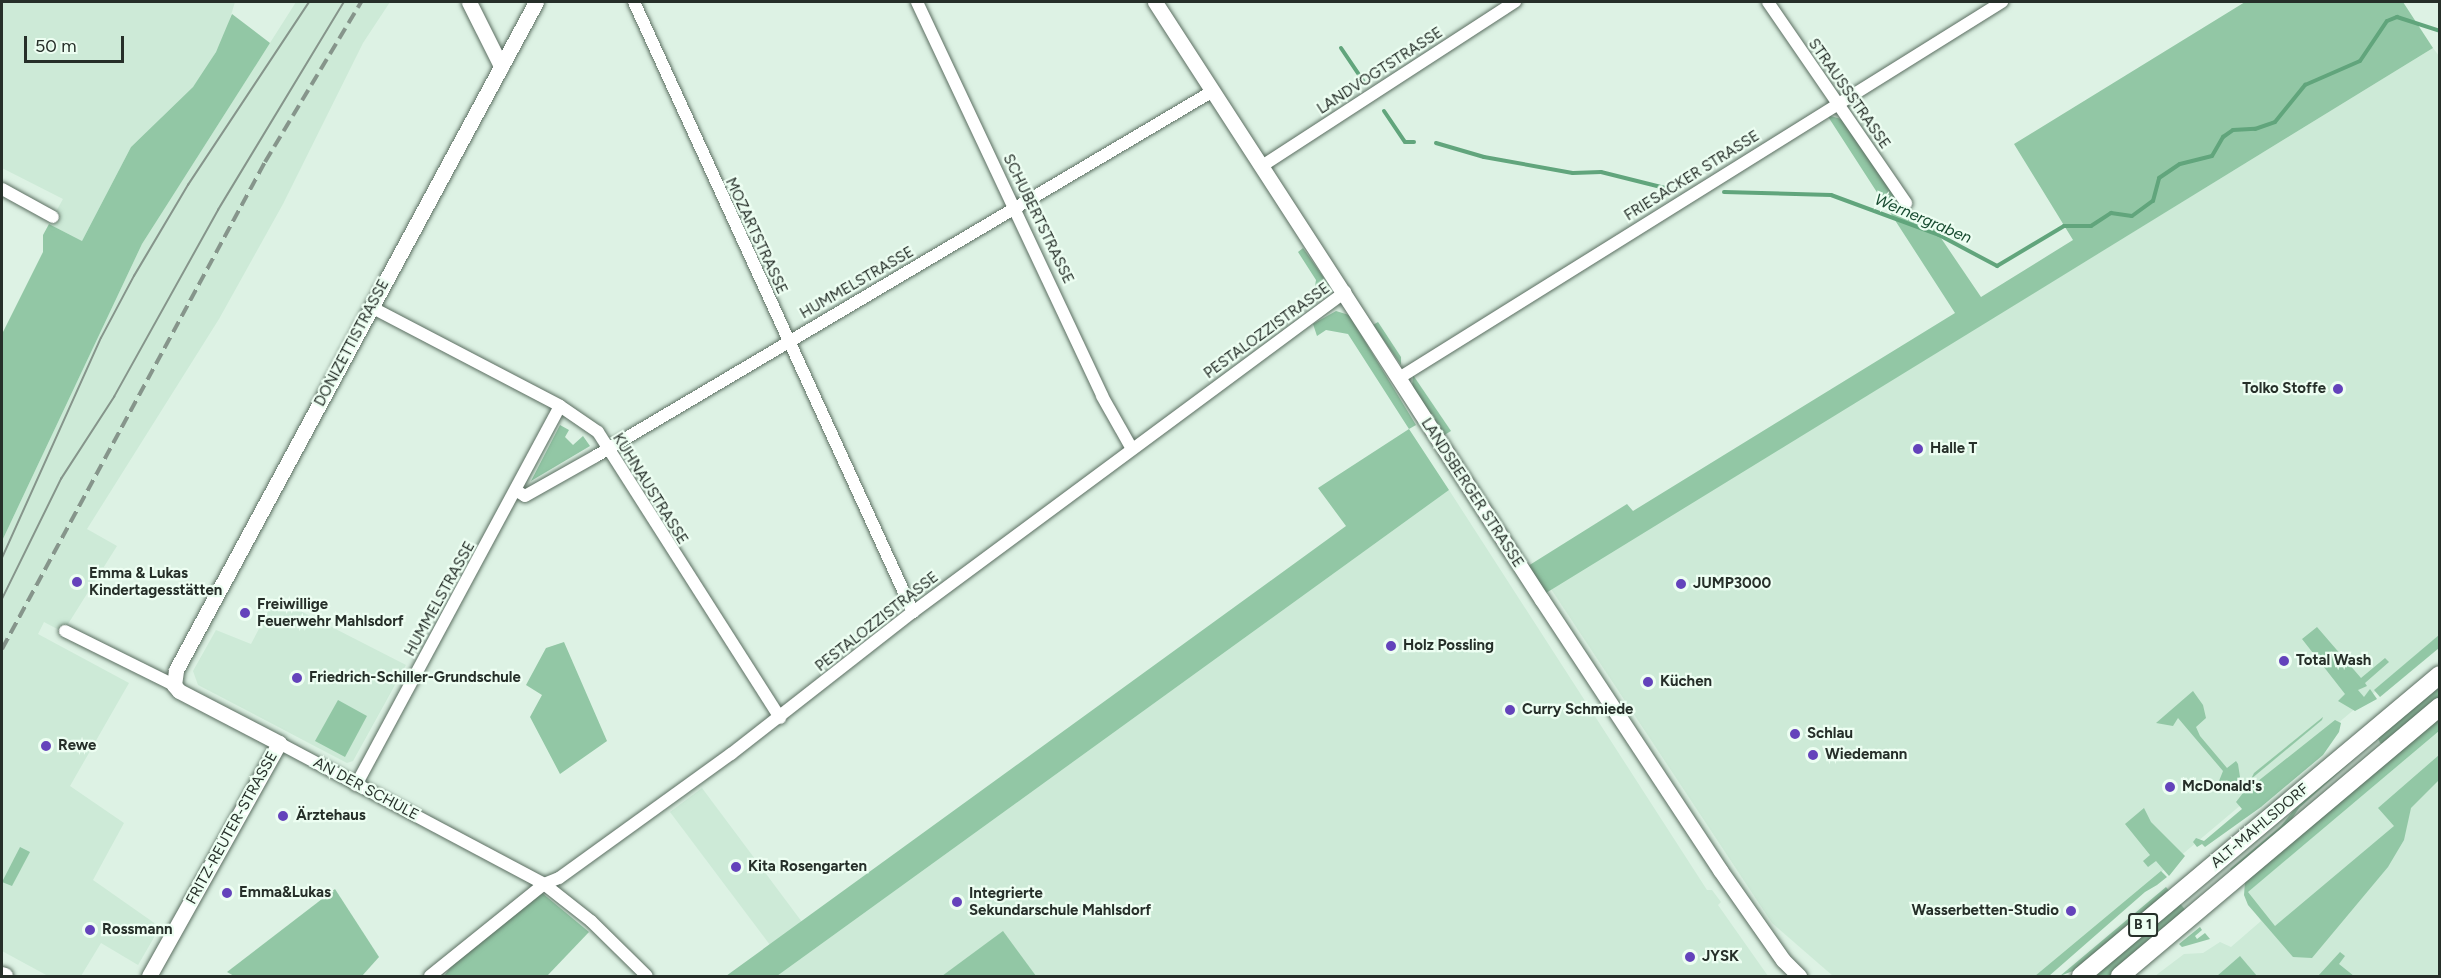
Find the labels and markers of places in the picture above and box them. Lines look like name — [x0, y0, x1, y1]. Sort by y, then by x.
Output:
place label: Tolko Stoffe — [2242, 380, 2326, 398]
marker: Tolko Stoffe — [2331, 382, 2345, 396]
place label: Halle T — [1930, 440, 1977, 458]
marker: Halle T — [1911, 442, 1925, 456]
place label: Emma & Lukas Kindertagesstätten — [89, 564, 222, 599]
marker: Emma & Lukas Kindertagesstätten — [70, 575, 84, 589]
place label: JUMP3000 — [1693, 575, 1771, 593]
marker: JUMP3000 — [1674, 577, 1688, 591]
place label: Freiwillige Feuerwehr Mahlsdorf — [257, 595, 404, 630]
marker: Freiwillige Feuerwehr Mahlsdorf — [238, 606, 252, 620]
place label: Holz Possling — [1403, 637, 1494, 655]
marker: Holz Possling — [1384, 639, 1398, 653]
place label: Total Wash — [2296, 652, 2371, 670]
marker: Total Wash — [2277, 654, 2291, 668]
place label: Friedrich-Schiller-Grundschule — [309, 669, 521, 687]
marker: Friedrich-Schiller-Grundschule — [290, 671, 304, 685]
place label: Küchen — [1660, 673, 1712, 691]
marker: Küchen — [1641, 675, 1655, 689]
place label: Curry Schmiede — [1522, 701, 1633, 719]
marker: Curry Schmiede — [1503, 703, 1517, 717]
place label: Schlau — [1807, 725, 1853, 743]
marker: Schlau — [1788, 727, 1802, 741]
place label: Rewe — [58, 737, 96, 755]
marker: Rewe — [39, 739, 53, 753]
place label: Wiedemann — [1825, 746, 1907, 764]
marker: Wiedemann — [1806, 748, 1820, 762]
place label: McDonald's — [2182, 778, 2262, 796]
marker: McDonald's — [2163, 780, 2177, 794]
marker: Ärztehaus — [274, 807, 292, 825]
place label: Ärztehaus — [296, 807, 366, 825]
place label: Kita Rosengarten — [748, 858, 867, 876]
marker: Kita Rosengarten — [729, 860, 743, 874]
place label: Emma&Lukas — [239, 884, 331, 902]
place label: Integrierte Sekundarschule Mahlsdorf — [969, 884, 1151, 919]
marker: Emma&Lukas — [220, 886, 234, 900]
marker: Integrierte Sekundarschule Mahlsdorf — [950, 895, 964, 909]
place label: Wasserbetten-Studio — [1912, 902, 2059, 920]
marker: Wasserbetten-Studio — [2064, 904, 2078, 918]
place label: Rossmann — [102, 921, 172, 939]
marker: Rossmann — [83, 923, 97, 937]
place label: JYSK — [1702, 948, 1739, 966]
marker: JYSK — [1683, 950, 1697, 964]

